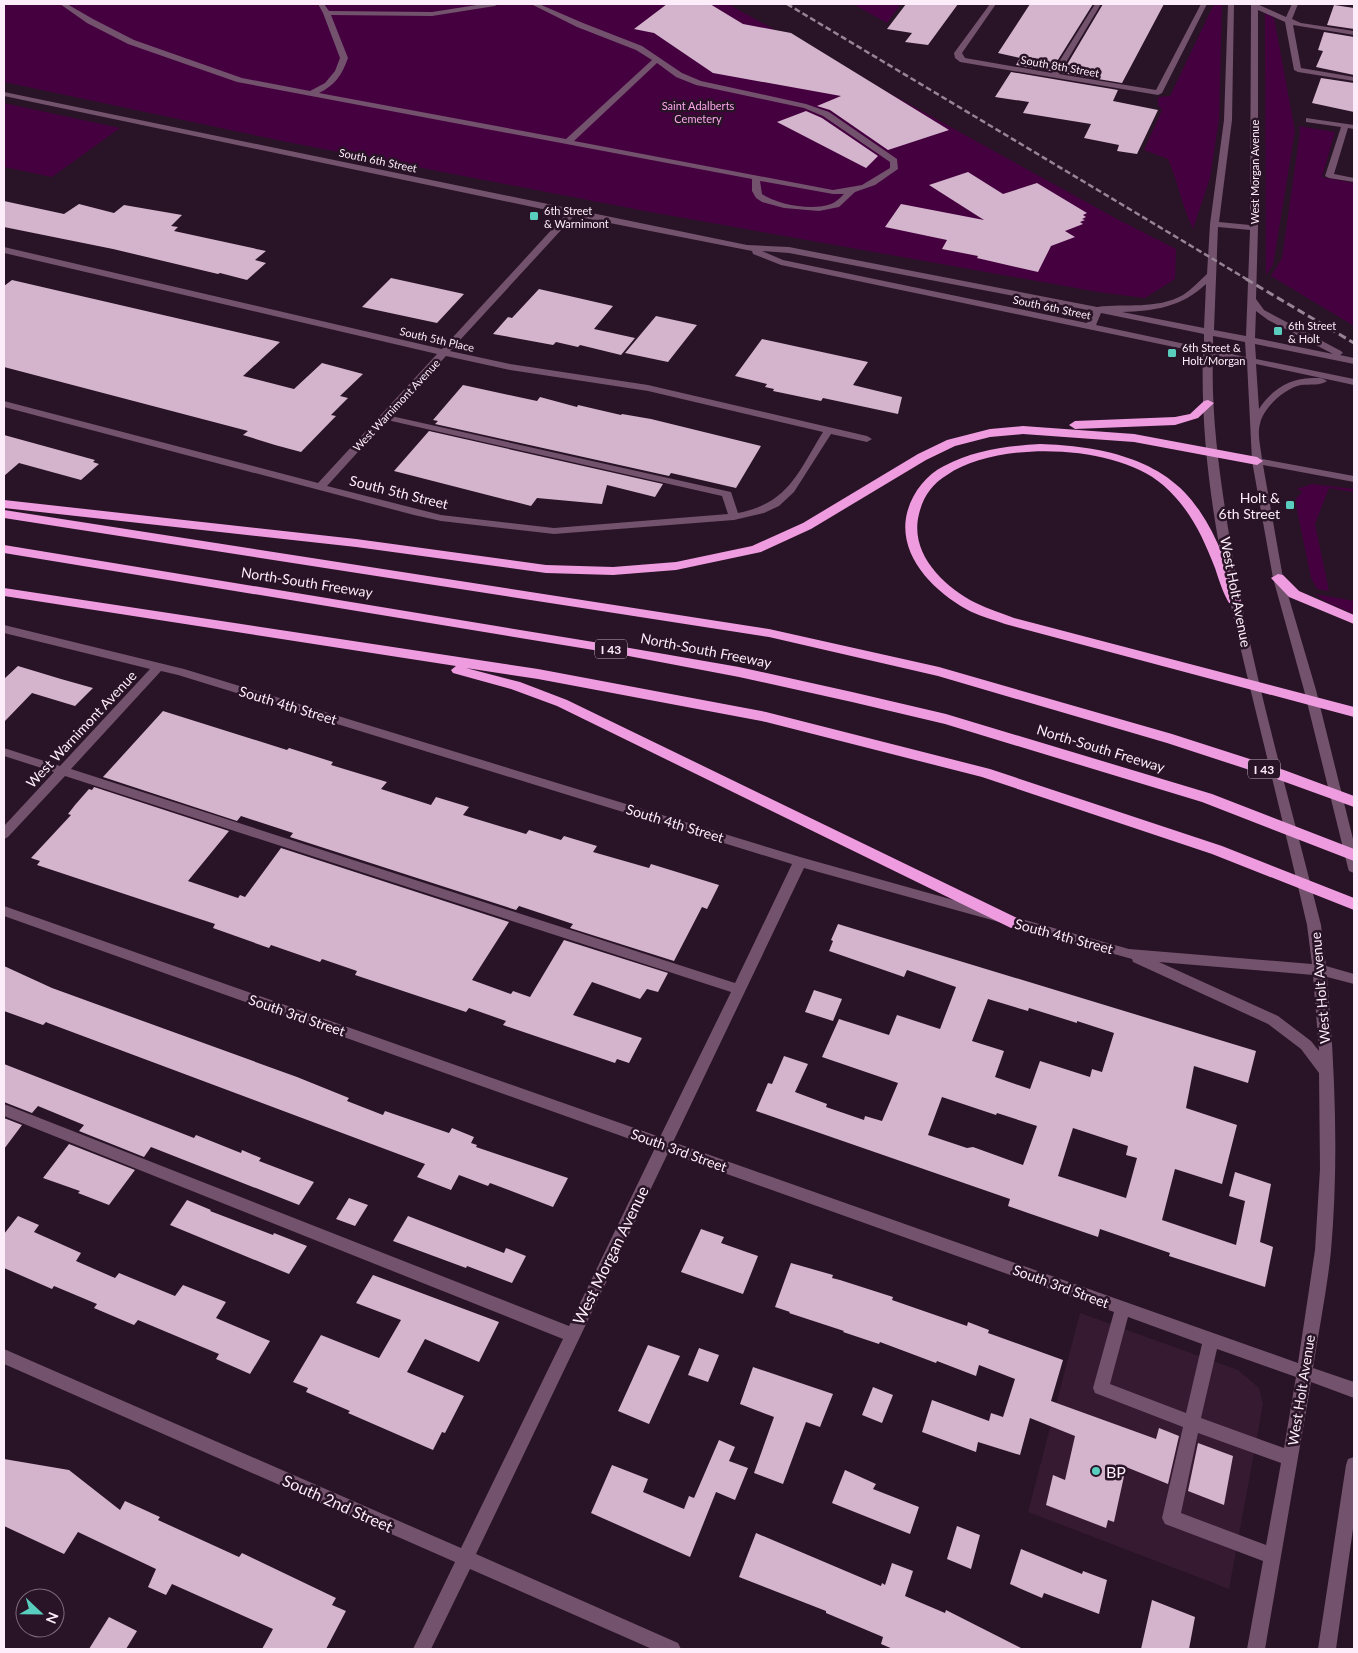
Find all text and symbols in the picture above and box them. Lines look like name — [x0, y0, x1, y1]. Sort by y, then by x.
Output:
street label: South 8th Street — [1020, 53, 1100, 79]
park label: Saint Adalberts Cemetery — [662, 99, 735, 125]
street label: West Morgan Avenue — [1248, 120, 1261, 224]
street label: South 6th Street — [338, 145, 418, 175]
place label: 6th Street & Warnimont — [544, 204, 609, 230]
marker: 6th Street & Warnimont — [528, 210, 540, 222]
street label: South 6th Street — [1012, 292, 1092, 322]
place label: 6th Street & Holt — [1288, 319, 1336, 345]
street label: South 5th Place — [398, 324, 476, 354]
marker: 6th Street & Holt — [1272, 325, 1284, 337]
place label: 6th Street & Holt/Morgan — [1182, 341, 1245, 367]
marker: 6th Street & Holt/Morgan — [1166, 347, 1178, 359]
street label: West Warnimont Avenue — [350, 356, 442, 454]
street label: South 5th Street — [348, 472, 450, 512]
place label: Holt & 6th Street — [1219, 489, 1280, 522]
marker: Holt & 6th Street — [1284, 499, 1296, 511]
street label: West Holt Avenue — [1217, 535, 1255, 649]
street label: North-South Freeway — [240, 563, 375, 601]
street label: North-South Freeway — [639, 629, 774, 671]
road number: I 43 — [595, 640, 627, 659]
street label: West Warnimont Avenue — [22, 667, 140, 791]
street label: South 4th Street — [237, 682, 339, 728]
street label: North-South Freeway — [1035, 720, 1168, 776]
road number: I 43 — [1248, 760, 1280, 779]
street label: South 4th Street — [624, 800, 726, 846]
street label: South 4th Street — [1013, 915, 1115, 957]
street label: West Holt Avenue — [1307, 931, 1333, 1045]
street label: South 3rd Street — [247, 991, 347, 1039]
street label: South 3rd Street — [629, 1125, 729, 1175]
street label: West Morgan Avenue — [568, 1183, 652, 1327]
street label: South 3rd Street — [1011, 1261, 1111, 1311]
street label: West Holt Avenue — [1284, 1333, 1318, 1447]
place label: BP — [1106, 1462, 1126, 1481]
marker: BP — [1090, 1465, 1102, 1477]
street label: South 2nd Street — [280, 1470, 396, 1536]
north arrow — [15, 1588, 65, 1638]
text: N — [43, 1610, 62, 1626]

